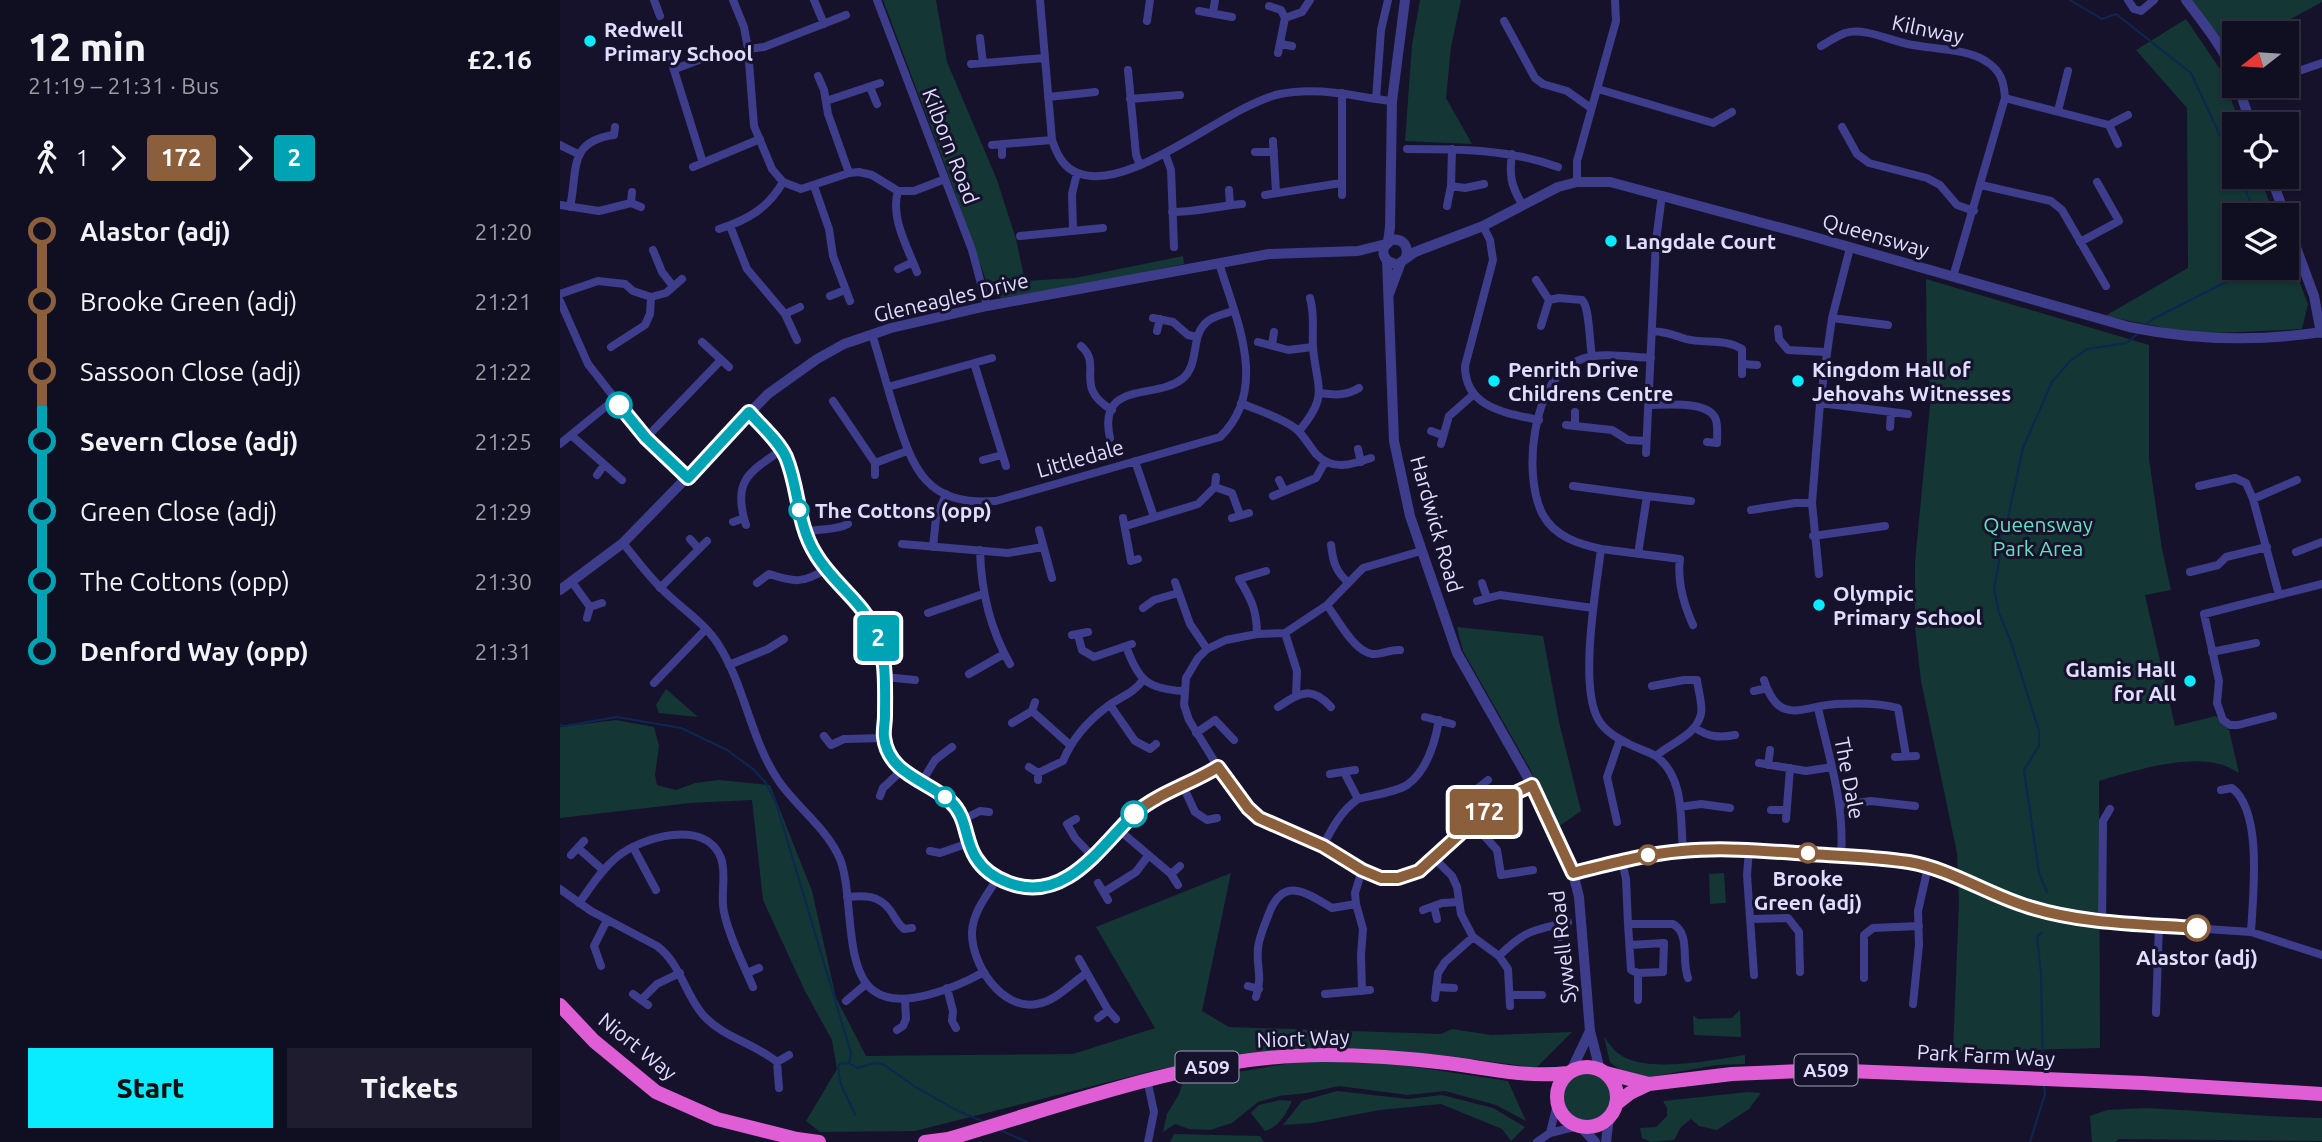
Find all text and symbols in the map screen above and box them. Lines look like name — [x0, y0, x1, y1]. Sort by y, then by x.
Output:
street label: Kilnway — [1890, 10, 1966, 48]
place label: Redwell Primary School — [604, 17, 753, 65]
north arrow — [2222, 21, 2300, 98]
map controls — [2222, 21, 2299, 280]
text: 12 min — [28, 26, 146, 68]
marker: Redwell Primary School — [582, 33, 598, 49]
text: £2.16 — [467, 45, 532, 74]
text: 21:19 – 21:31 · Bus — [28, 73, 219, 98]
street label: Kilborn Road — [918, 85, 984, 207]
button: locate — [2222, 112, 2299, 189]
icon: walk — [28, 139, 66, 177]
icon: forward — [99, 139, 137, 177]
icon: forward — [226, 139, 264, 177]
text: 172 — [161, 144, 202, 171]
text: 2 — [288, 144, 301, 171]
text: 1 — [76, 145, 89, 170]
button: layers — [2222, 203, 2299, 280]
street label: Queensway — [1820, 208, 1932, 262]
text: Alastor (adj) — [80, 217, 231, 246]
text: 21:20 — [474, 219, 532, 244]
place label: Langdale Court — [1625, 229, 1776, 253]
marker: Langdale Court — [1603, 233, 1619, 249]
street label: Gleneagles Drive — [871, 268, 1031, 326]
text: Brooke Green (adj) — [80, 287, 298, 316]
text: 21:21 — [474, 289, 532, 314]
text: Sassoon Close (adj) — [80, 357, 302, 386]
place label: Penrith Drive Childrens Centre — [1508, 357, 1673, 405]
place label: Kingdom Hall of Jehovahs Witnesses — [1812, 357, 2011, 405]
text: 21:22 — [474, 359, 532, 384]
marker: Penrith Drive Childrens Centre — [1486, 373, 1502, 389]
marker: Kingdom Hall of Jehovahs Witnesses — [1790, 373, 1806, 389]
unlabelled marker — [606, 392, 632, 418]
text: Severn Close (adj) — [80, 427, 299, 456]
text: 21:25 — [474, 429, 532, 454]
street label: Littledale — [1034, 434, 1126, 482]
street label: Hardwick Road — [1406, 453, 1468, 595]
text: Green Close (adj) — [80, 497, 277, 526]
place label: The Cottons (opp) — [815, 498, 992, 522]
text: 21:29 — [474, 499, 532, 524]
marker: The Cottons (opp) — [789, 500, 809, 520]
park label: Queensway Park Area — [1983, 512, 2093, 560]
text: The Cottons (opp) — [80, 567, 290, 596]
text: 21:30 — [474, 569, 532, 594]
place label: Olympic Primary School — [1833, 581, 1982, 629]
marker: Olympic Primary School — [1811, 597, 1827, 613]
line badge: 2 — [855, 615, 901, 661]
text: 2 — [871, 624, 885, 651]
text: Denford Way (opp) — [80, 637, 309, 666]
text: 21:31 — [474, 639, 532, 664]
place label: Glamis Hall for All — [2065, 657, 2176, 705]
marker: Glamis Hall for All — [2182, 673, 2198, 689]
street label: The Dale — [1830, 735, 1870, 821]
unlabelled marker — [935, 787, 955, 807]
line badge: 172 — [1444, 789, 1524, 835]
text: 172 — [1464, 798, 1504, 825]
unlabelled marker — [1121, 801, 1147, 827]
marker: Brooke Green (adj) — [1798, 843, 1818, 863]
unlabelled marker — [1638, 845, 1658, 865]
place label: Brooke Green (adj) — [1754, 866, 1862, 914]
street label: Sywell Road — [1544, 889, 1580, 1005]
marker: Alastor (adj) — [2184, 915, 2210, 941]
place label: Alastor (adj) — [2136, 945, 2258, 969]
street label: Niort Way — [594, 1007, 682, 1085]
street label: Niort Way — [1256, 1024, 1350, 1052]
street label: Park Farm Way — [1916, 1039, 2056, 1071]
button: Start — [28, 1048, 273, 1128]
button: Tickets — [287, 1048, 532, 1128]
road number: A509 — [1176, 1051, 1238, 1082]
road number: A509 — [1794, 1054, 1858, 1086]

